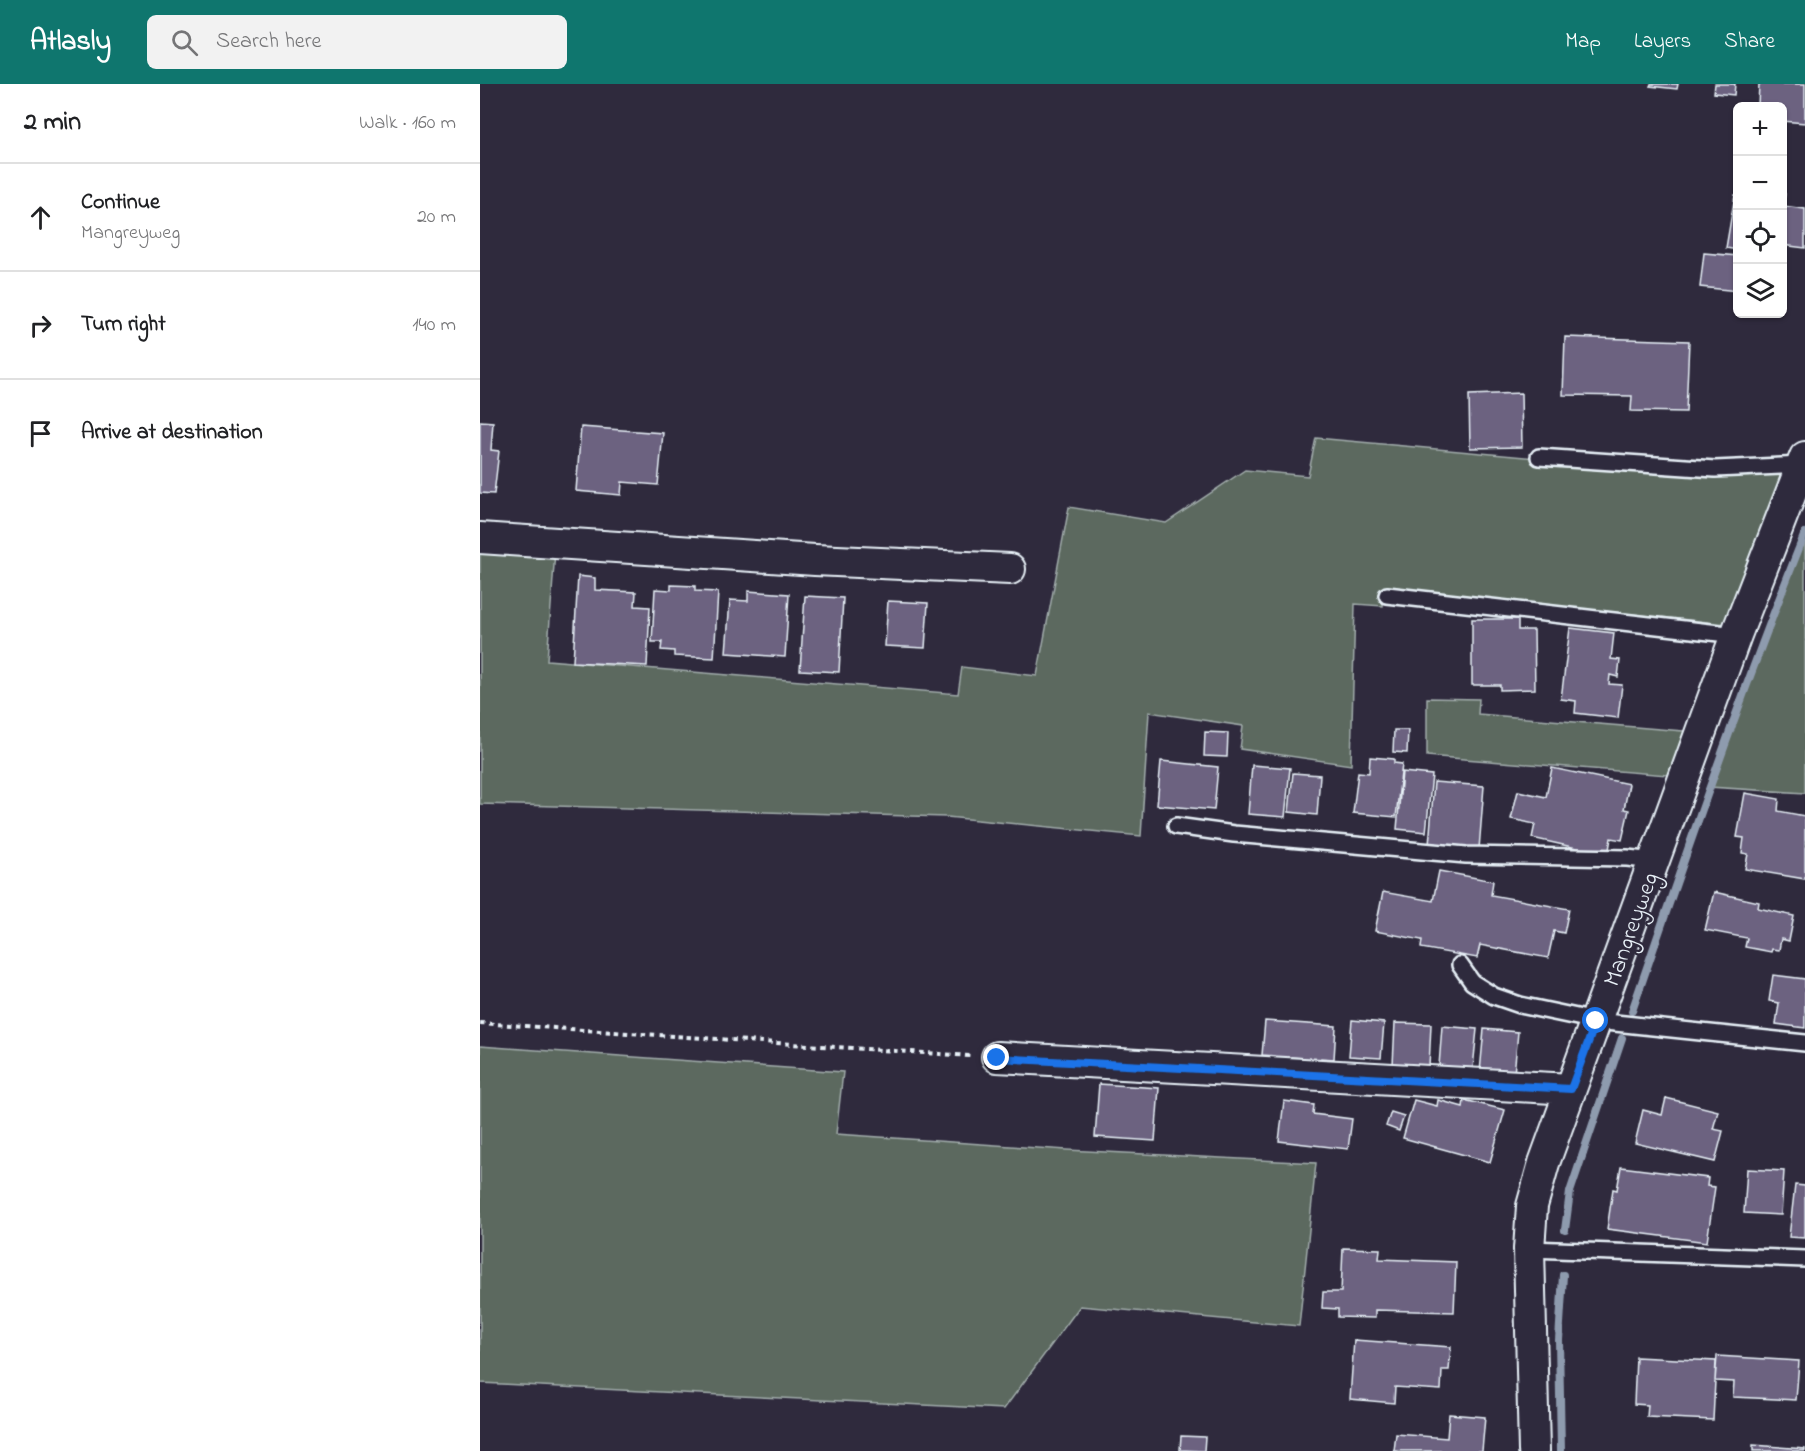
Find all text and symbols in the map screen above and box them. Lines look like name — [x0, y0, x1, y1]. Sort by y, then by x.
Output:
search box — [147, 15, 567, 69]
text: Atlasly — [30, 22, 111, 63]
icon: search — [168, 26, 201, 59]
text: Search here — [216, 26, 321, 58]
text: Map — [1565, 27, 1601, 57]
text: Layers — [1634, 27, 1691, 57]
text: Share — [1724, 27, 1775, 57]
map controls — [1733, 102, 1787, 318]
button: + — [1733, 102, 1787, 156]
text: 2 min — [24, 104, 81, 142]
text: Walk · 160 m — [359, 109, 456, 138]
button: − — [1733, 156, 1787, 210]
text: Continue — [81, 187, 160, 219]
icon: ahead — [24, 201, 57, 234]
text: 20 m — [417, 203, 456, 232]
button: locate — [1733, 210, 1787, 264]
text: Mangreyweg — [81, 219, 180, 248]
button: layers — [1733, 264, 1787, 318]
icon: right — [24, 309, 57, 342]
text: Turn right — [81, 309, 166, 341]
text: 140 m — [412, 311, 456, 340]
icon: arrive — [24, 417, 57, 450]
text: Arrive at destination — [81, 417, 263, 449]
street label: Mangreyweg — [1596, 868, 1670, 992]
route start — [1582, 1007, 1608, 1033]
route end — [983, 1044, 1009, 1070]

